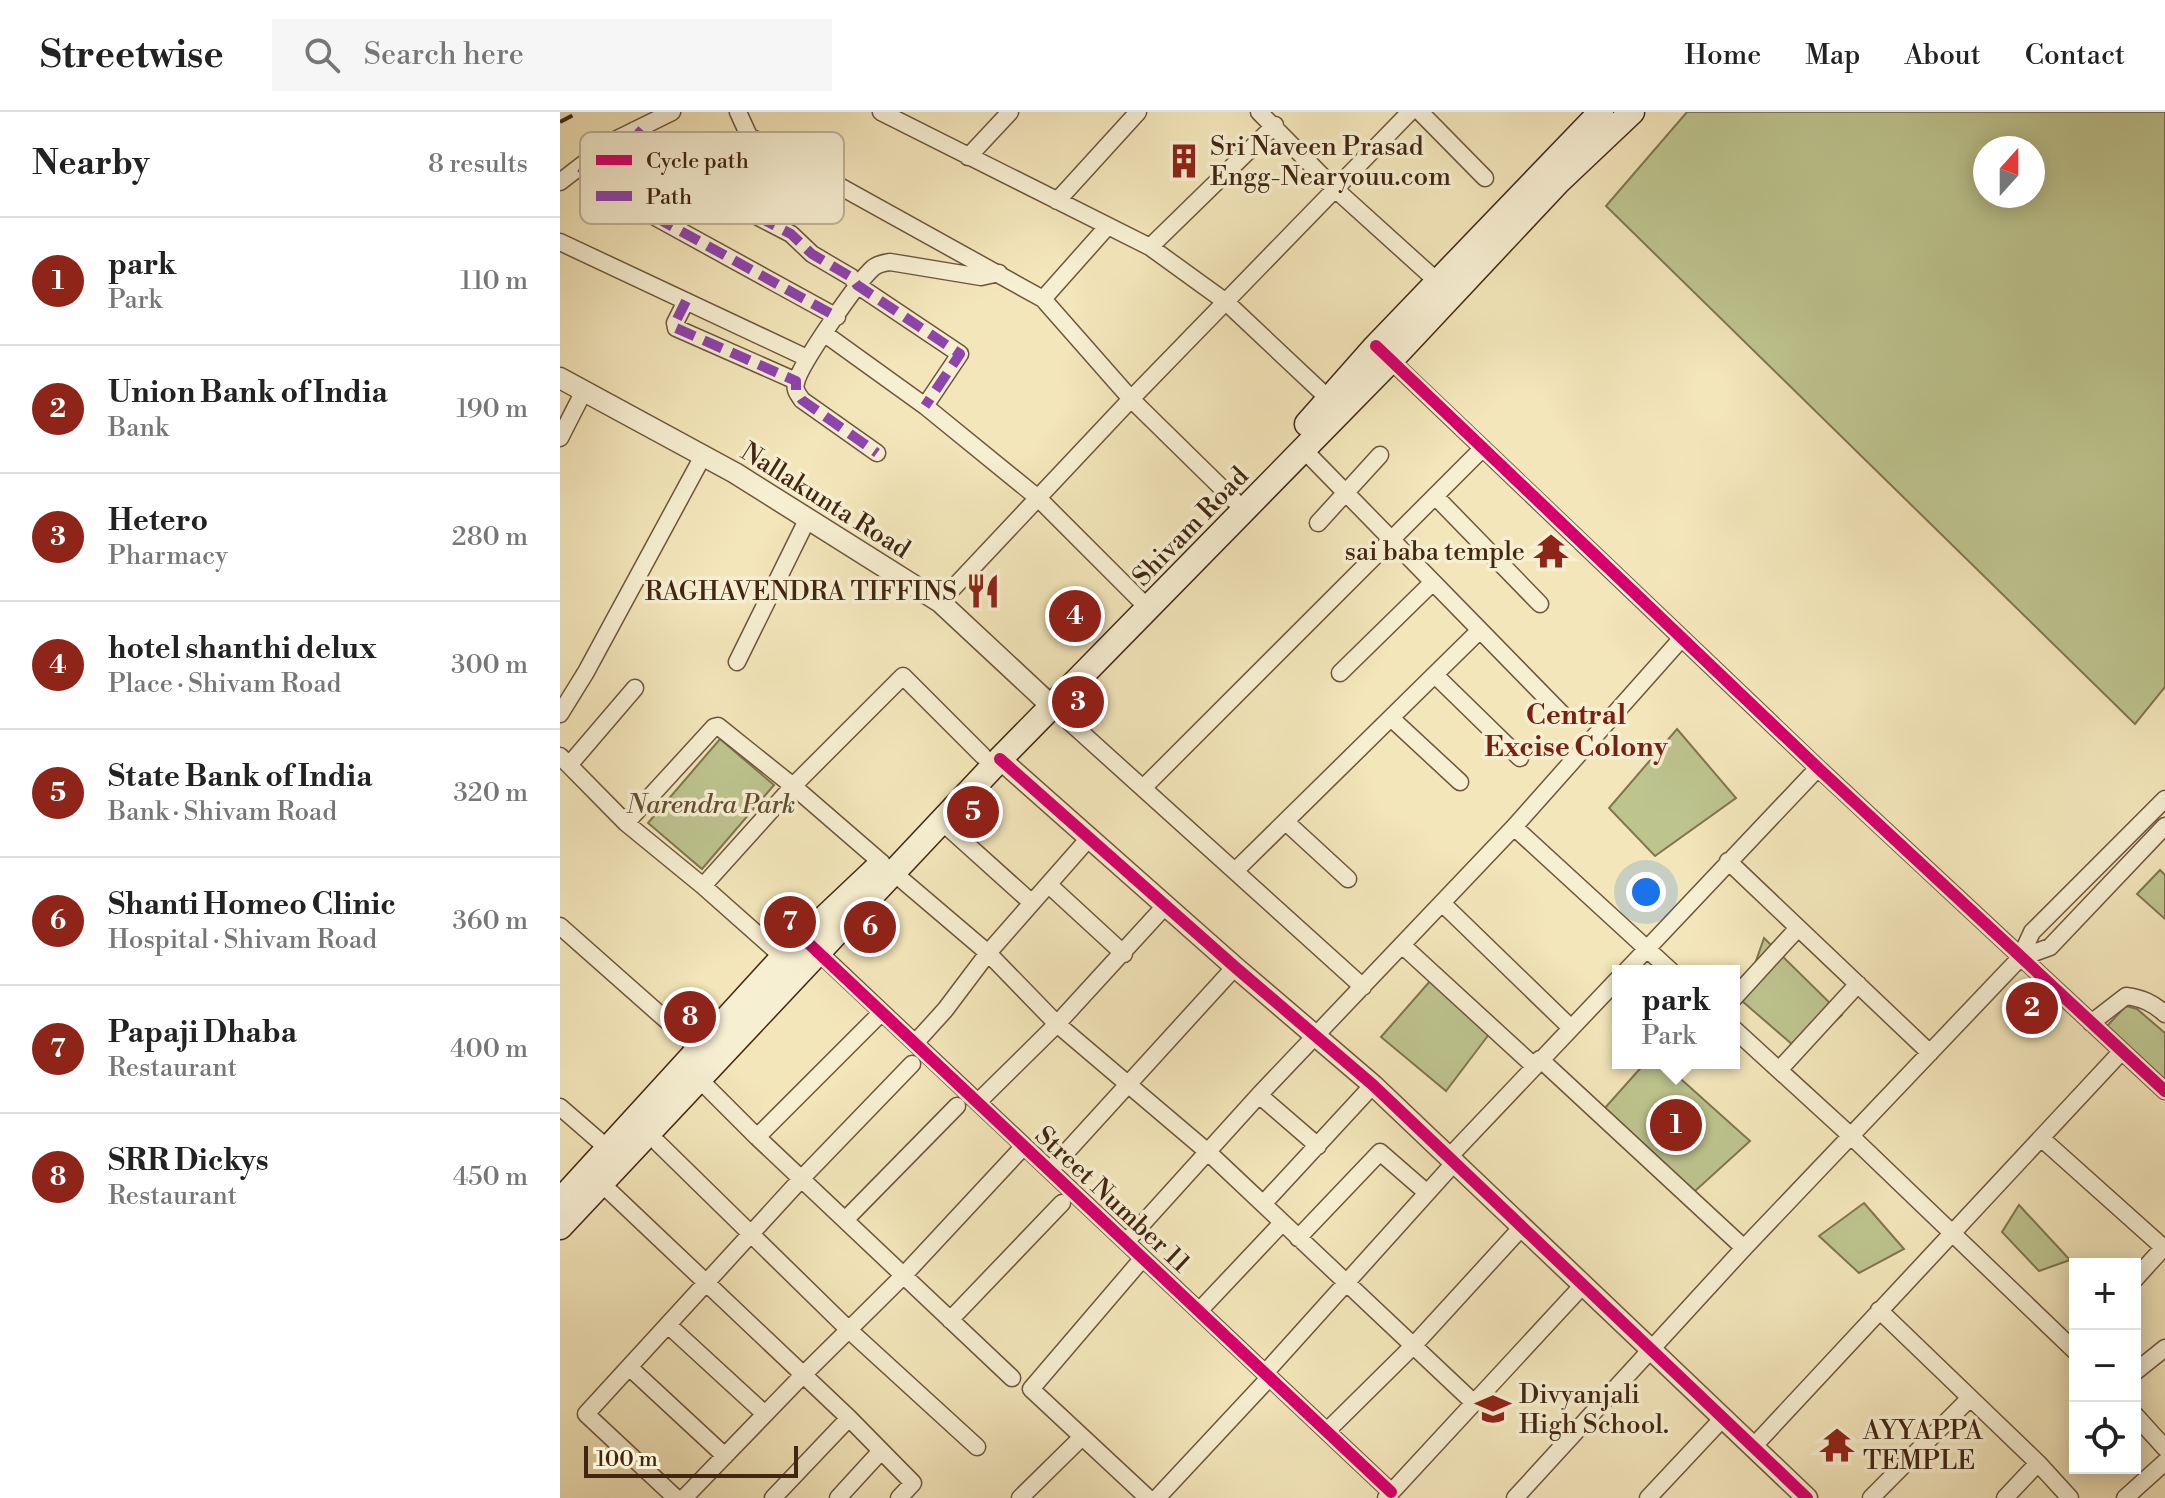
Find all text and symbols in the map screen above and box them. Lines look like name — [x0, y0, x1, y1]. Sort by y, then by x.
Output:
search box — [272, 19, 832, 91]
text: Streetwise — [40, 32, 224, 79]
icon: search — [300, 33, 344, 77]
text: Search here — [364, 36, 524, 74]
text: Home — [1685, 38, 1761, 73]
text: Map — [1805, 38, 1860, 73]
text: About — [1904, 38, 1981, 73]
text: Contact — [2025, 38, 2125, 73]
place label: Sri Naveen Prasad Engg-Nearyouu.com — [1210, 131, 1451, 193]
legend — [580, 132, 844, 224]
north arrow — [1973, 136, 2045, 208]
building icon: Sri Naveen Prasad Engg-Nearyouu.com — [1165, 142, 1203, 180]
text: Nearby — [32, 143, 150, 185]
text: 8 results — [428, 148, 528, 180]
text: Cycle path — [646, 148, 749, 175]
text: Path — [646, 184, 692, 211]
text: park — [108, 246, 176, 284]
text: 1 — [52, 265, 64, 297]
text: 110 m — [460, 265, 528, 297]
text: Park — [108, 284, 162, 316]
text: Union Bank of India — [108, 374, 388, 412]
text: 2 — [50, 393, 66, 425]
text: 190 m — [457, 393, 528, 425]
text: Bank — [108, 412, 169, 444]
street label: Nallakunta Road — [735, 436, 916, 566]
street label: Shivam Road — [1126, 460, 1256, 593]
text: Hetero — [108, 502, 208, 540]
text: 3 — [50, 521, 66, 553]
text: 280 m — [452, 521, 528, 553]
temple icon: sai baba temple — [1532, 532, 1570, 570]
place label: sai baba temple — [1345, 536, 1525, 568]
text: Pharmacy — [108, 540, 228, 572]
restaurant icon: RAGHAVENDRA TIFFINS — [964, 572, 1002, 610]
place label: RAGHAVENDRA TIFFINS — [645, 576, 957, 608]
pin: 4 — [1049, 586, 1101, 646]
text: hotel shanthi delux — [108, 630, 377, 668]
text: 4 — [49, 649, 67, 681]
text: 300 m — [451, 649, 528, 681]
text: Place · Shivam Road — [108, 668, 341, 700]
pin: 3 — [1052, 672, 1104, 732]
district label: Central Excise Colony — [1484, 698, 1669, 765]
text: State Bank of India — [108, 758, 372, 796]
text: 5 — [50, 777, 66, 809]
text: 320 m — [453, 777, 528, 809]
pin: 5 — [947, 782, 999, 842]
park label: Narendra Park — [626, 789, 795, 821]
text: Bank · Shivam Road — [108, 796, 337, 828]
your location — [1626, 872, 1666, 912]
text: Shanti Homeo Clinic — [108, 886, 396, 924]
pin: 7 — [764, 892, 816, 952]
pin: 6 — [844, 897, 896, 957]
text: 6 — [50, 905, 66, 937]
text: 360 m — [453, 905, 528, 937]
text: Hospital · Shivam Road — [108, 924, 377, 956]
popup — [1612, 965, 1740, 1069]
pin: 2 — [2006, 978, 2058, 1038]
text: park — [1642, 982, 1710, 1020]
pin: 8 — [664, 987, 716, 1047]
text: Papaji Dhaba — [108, 1014, 297, 1052]
text: Park — [1642, 1020, 1696, 1052]
text: 7 — [50, 1033, 66, 1065]
text: 400 m — [450, 1033, 528, 1065]
text: Restaurant — [108, 1052, 237, 1084]
pin: 1 — [1650, 1095, 1702, 1155]
street label: Street Number 11 — [1028, 1120, 1197, 1280]
text: SRR Dickys — [108, 1142, 269, 1180]
text: 8 — [50, 1161, 66, 1193]
text: 450 m — [453, 1161, 528, 1193]
text: Restaurant — [108, 1180, 237, 1212]
map controls — [2069, 1258, 2141, 1474]
button: + — [2069, 1258, 2141, 1330]
button: − — [2069, 1330, 2141, 1402]
place label: Divyanjali High School. — [1519, 1379, 1669, 1441]
school or university icon: Divyanjali High School. — [1474, 1390, 1512, 1428]
button: locate — [2069, 1402, 2141, 1474]
place label: AYYAPPA TEMPLE — [1862, 1415, 1984, 1477]
temple icon: AYYAPPA TEMPLE — [1818, 1426, 1856, 1464]
scale bar — [584, 1442, 798, 1478]
text: 100 m — [596, 1446, 658, 1473]

